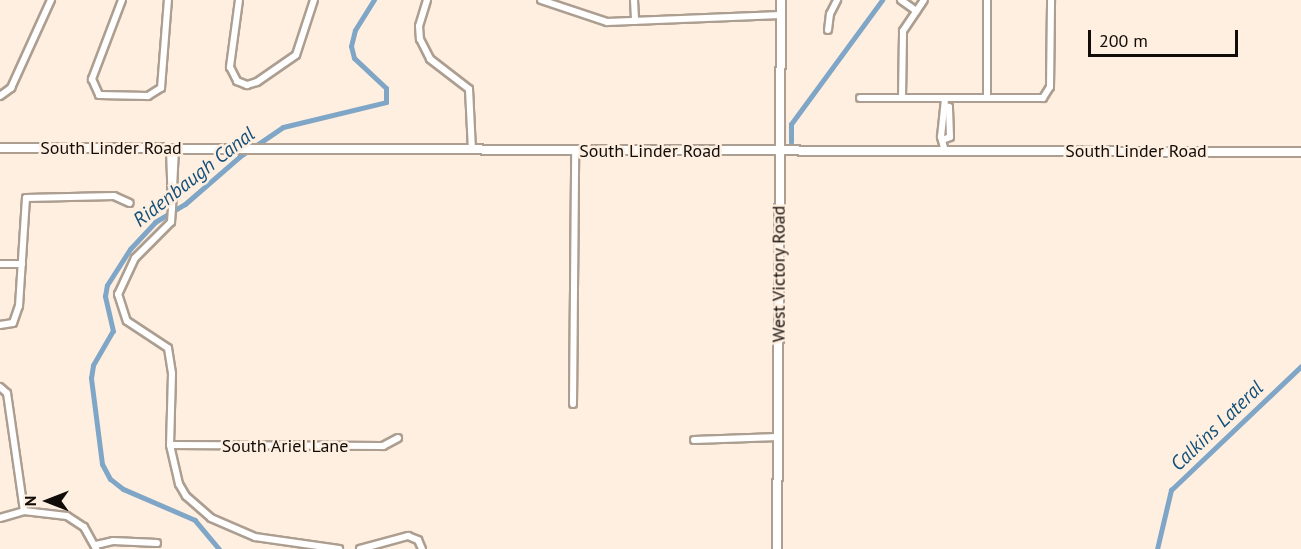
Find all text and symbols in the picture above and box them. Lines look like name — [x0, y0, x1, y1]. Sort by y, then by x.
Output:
scale bar — [1091, 18, 1241, 56]
text: 200 m — [1099, 29, 1148, 52]
water label: Ridenbaugh Canal — [128, 122, 260, 232]
street label: South Linder Road — [40, 137, 182, 159]
street label: South Linder Road — [579, 140, 721, 162]
street label: South Linder Road — [1065, 140, 1207, 162]
street label: West Victory Road — [768, 205, 790, 343]
water label: Calkins Lateral — [1166, 376, 1268, 476]
street label: South Ariel Lane — [221, 435, 349, 457]
north arrow — [18, 471, 78, 531]
text: N — [20, 496, 40, 506]

